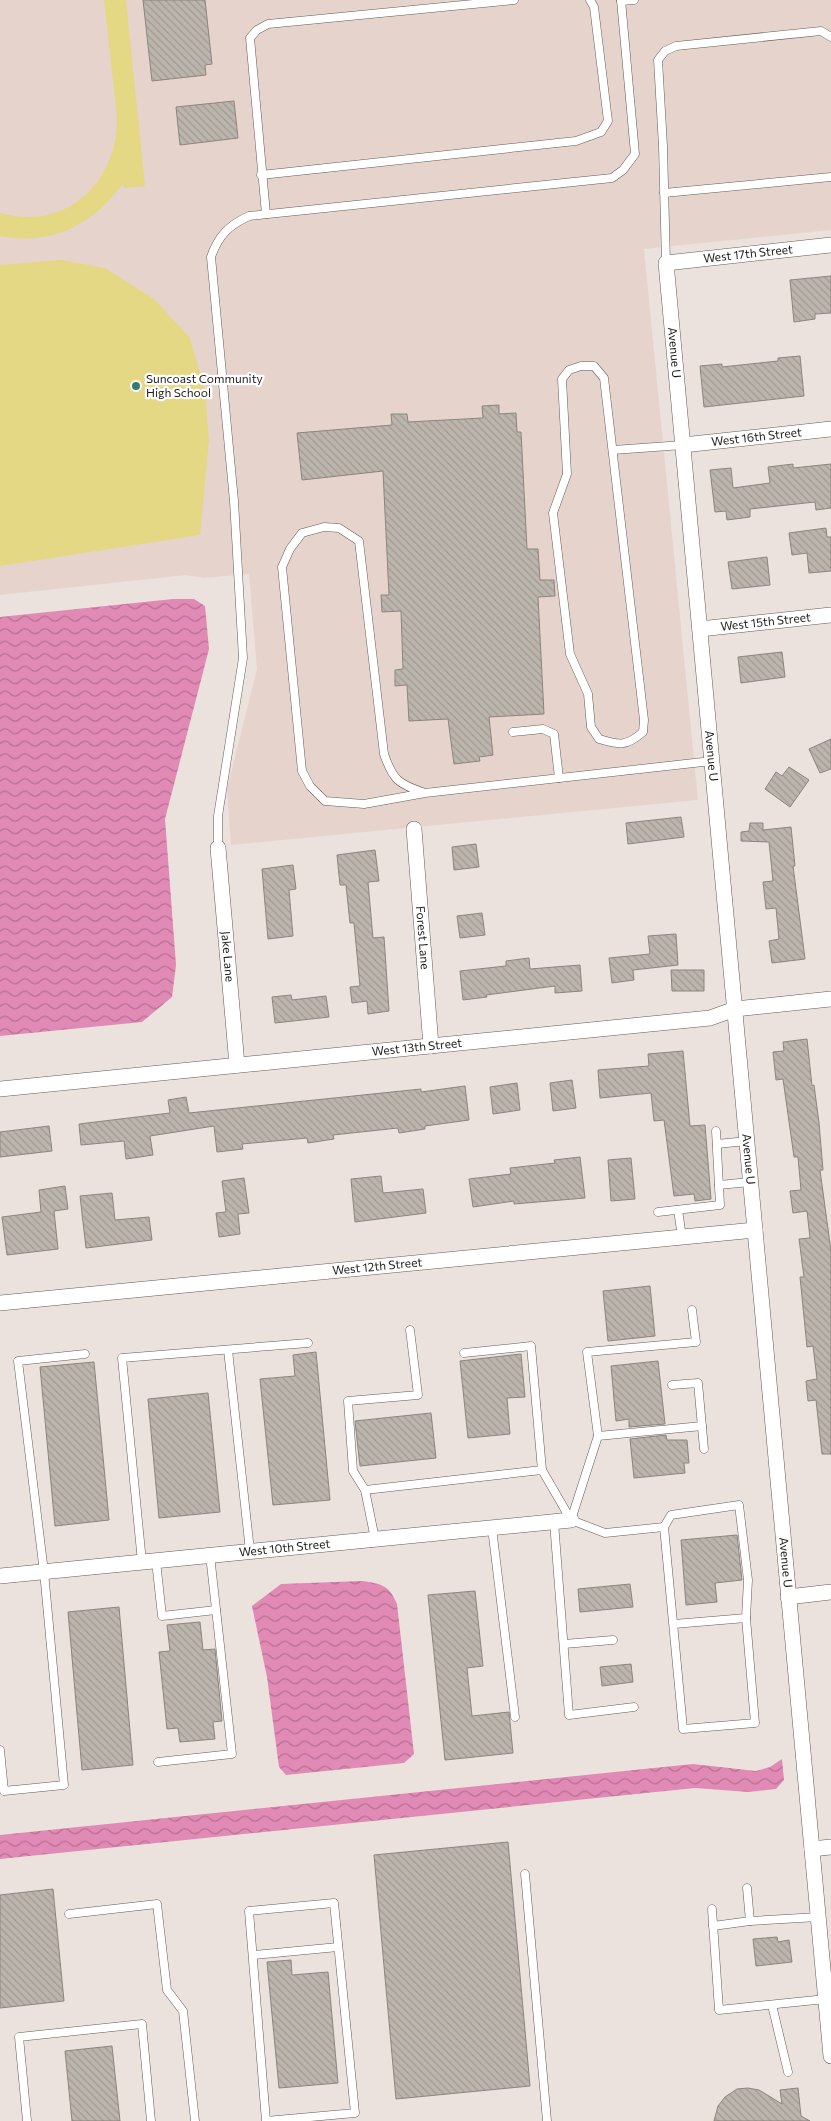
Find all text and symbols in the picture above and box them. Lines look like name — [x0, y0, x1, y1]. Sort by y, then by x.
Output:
street label: West 17th Street — [702, 241, 793, 265]
street label: Avenue U — [666, 326, 685, 379]
place label: Suncoast Community High School — [146, 371, 263, 399]
marker: Suncoast Community High School — [130, 380, 142, 392]
street label: West 16th Street — [711, 424, 802, 448]
street label: West 15th Street — [720, 609, 811, 633]
street label: Avenue U — [703, 730, 722, 782]
street label: Forest Lane — [414, 905, 433, 970]
street label: Jake Lane — [218, 930, 238, 983]
street label: West 13th Street — [371, 1035, 463, 1058]
street label: Avenue U — [740, 1133, 759, 1185]
street label: West 12th Street — [332, 1254, 423, 1277]
street label: West 10th Street — [238, 1536, 331, 1559]
street label: Avenue U — [777, 1536, 796, 1589]

